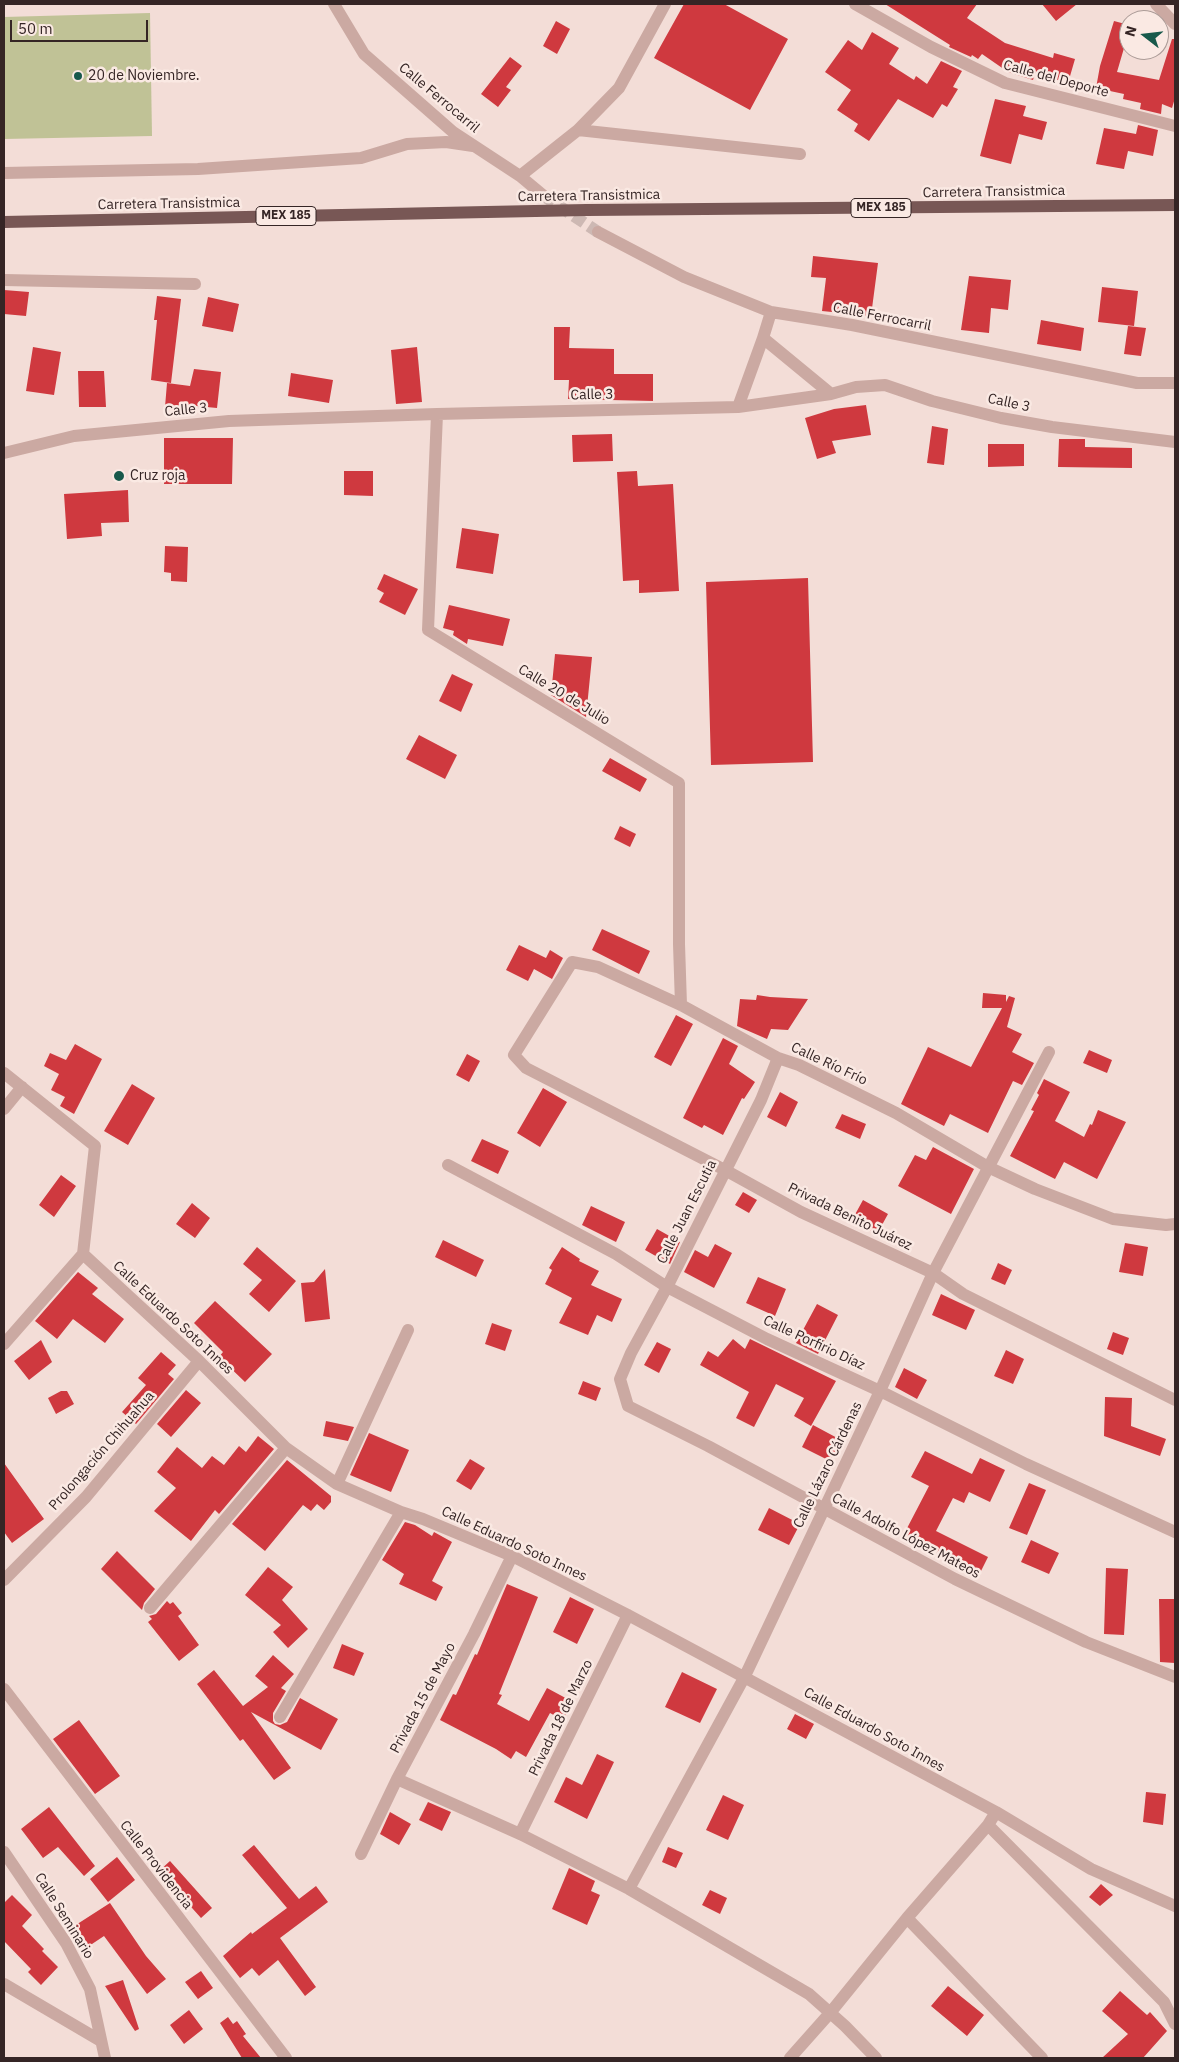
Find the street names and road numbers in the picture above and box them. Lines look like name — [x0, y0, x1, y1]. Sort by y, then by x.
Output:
street label: Calle del Deporte — [1001, 57, 1111, 101]
street label: Calle Ferrocarril — [395, 59, 483, 137]
street label: Carretera Transistmica — [923, 182, 1065, 202]
street label: Carretera Transistmica — [518, 186, 660, 206]
street label: Carretera Transistmica — [98, 194, 240, 214]
road number: MEX 185 — [851, 198, 911, 218]
road number: MEX 185 — [256, 207, 316, 226]
street label: Calle Ferrocarril — [831, 299, 933, 335]
street label: Calle 3 — [570, 386, 614, 404]
street label: Calle 3 — [986, 390, 1032, 416]
street label: Calle 3 — [164, 400, 208, 420]
street label: Calle 20 de Julio — [515, 661, 613, 729]
street label: Calle Río Frío — [788, 1039, 870, 1089]
street label: Calle Juan Escutia — [654, 1157, 720, 1267]
street label: Privada Benito Juárez — [785, 1180, 915, 1254]
street label: Calle Eduardo Soto Innes — [109, 1258, 237, 1378]
street label: Calle Porfirio Díaz — [760, 1312, 868, 1374]
street label: Prolongación Chihuahua — [46, 1388, 158, 1514]
street label: Calle Lázaro Cárdenas — [790, 1399, 866, 1531]
street label: Calle Adolfo López Mateos — [829, 1490, 983, 1582]
street label: Calle Eduardo Soto Innes — [439, 1503, 589, 1585]
street label: Privada 15 de Mayo — [387, 1640, 459, 1756]
street label: Privada 18 de Marzo — [526, 1657, 596, 1779]
street label: Calle Eduardo Soto Innes — [801, 1684, 947, 1776]
street label: Calle Providencia — [116, 1817, 196, 1913]
street label: Calle Seminario — [31, 1870, 97, 1962]

